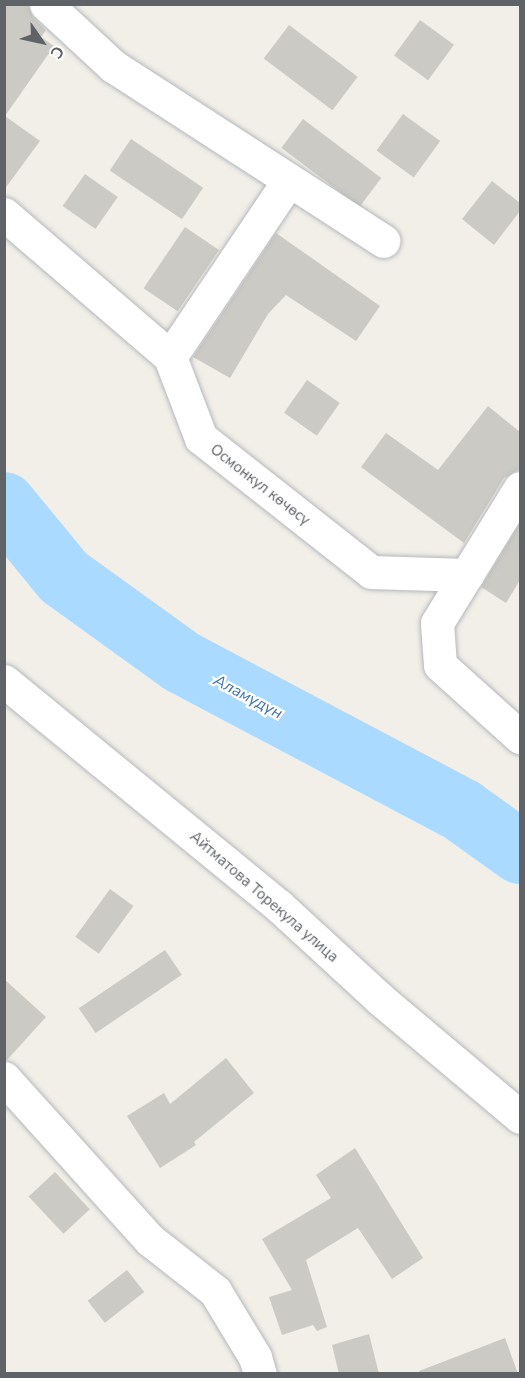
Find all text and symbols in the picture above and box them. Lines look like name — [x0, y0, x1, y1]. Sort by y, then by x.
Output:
north arrow — [12, 12, 72, 72]
text: С — [45, 41, 69, 63]
street label: Осмонкул көчөсү — [207, 440, 313, 530]
water label: Аламүдүн — [210, 671, 286, 723]
street label: Айтматова Торекула улица — [186, 828, 342, 966]

